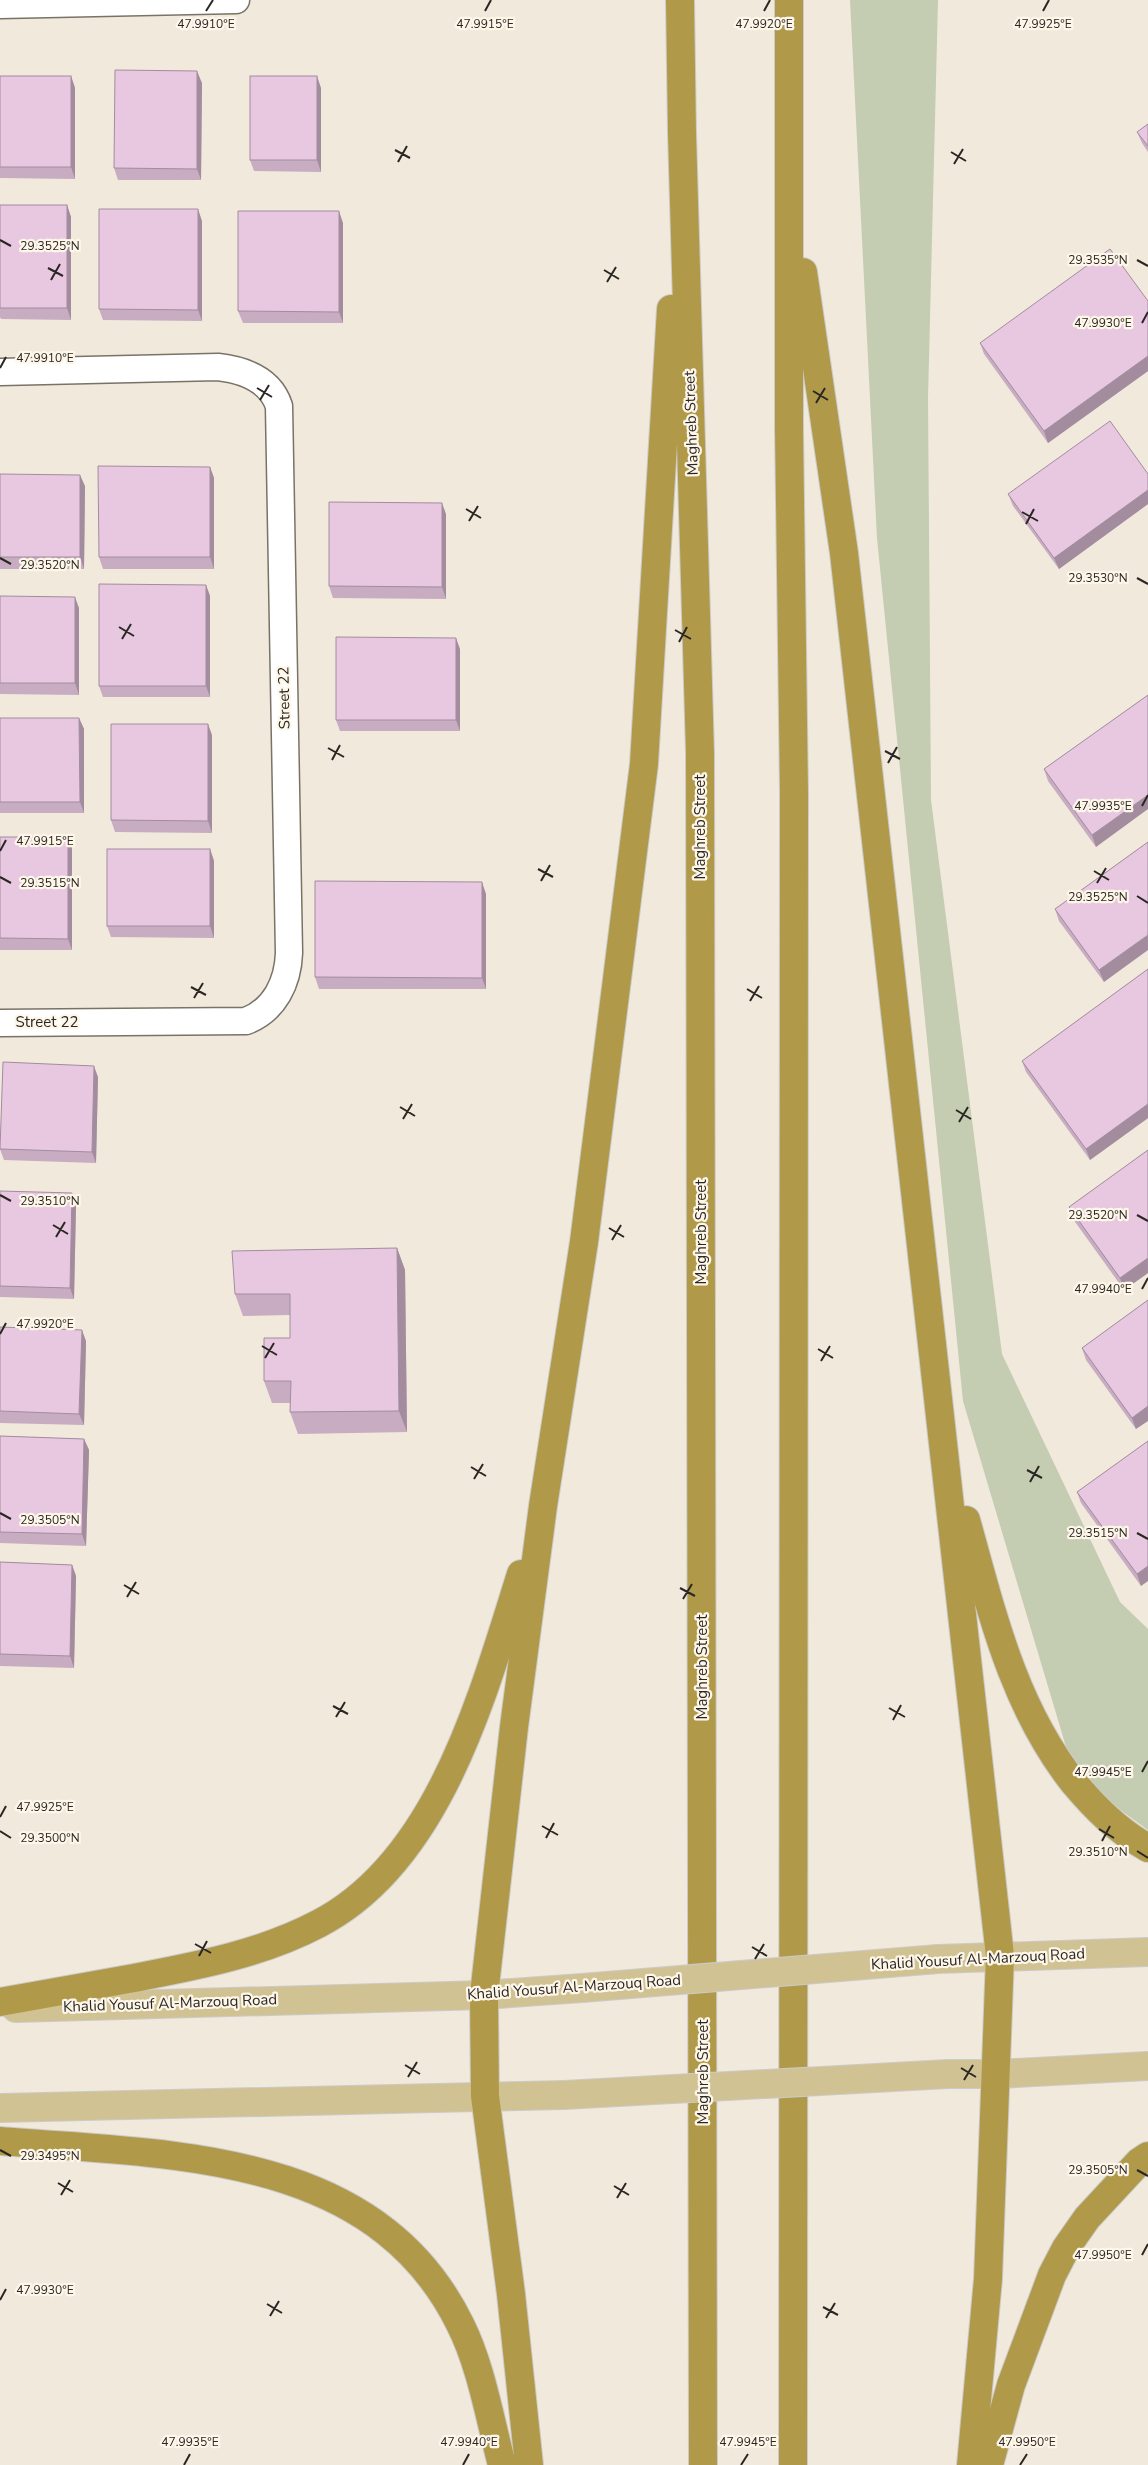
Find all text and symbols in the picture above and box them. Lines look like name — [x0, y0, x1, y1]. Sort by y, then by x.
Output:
text: 47.9910°E — [177, 16, 235, 32]
text: 47.9915°E — [456, 16, 514, 32]
text: 47.9920°E — [735, 16, 793, 32]
text: 47.9925°E — [1014, 16, 1072, 32]
text: 29.3525°N — [20, 238, 80, 254]
text: 29.3535°N — [1068, 252, 1128, 268]
text: 47.9930°E — [1074, 315, 1132, 331]
text: 47.9910°E — [16, 350, 74, 366]
street label: Maghreb Street — [679, 370, 703, 476]
text: 29.3520°N — [20, 557, 80, 573]
text: 29.3530°N — [1068, 570, 1128, 586]
street label: Street 22 — [273, 666, 295, 730]
street label: Maghreb Street — [690, 774, 710, 879]
text: 47.9935°E — [1074, 798, 1132, 814]
text: 47.9915°E — [16, 833, 74, 849]
text: 29.3515°N — [20, 875, 80, 891]
text: 29.3525°N — [1068, 889, 1128, 905]
street label: Street 22 — [16, 1012, 78, 1032]
street label: Maghreb Street — [691, 1179, 711, 1284]
text: 29.3510°N — [20, 1193, 80, 1209]
text: 29.3520°N — [1068, 1207, 1128, 1223]
text: 47.9940°E — [1074, 1281, 1132, 1297]
text: 47.9920°E — [16, 1316, 74, 1332]
text: 29.3505°N — [20, 1512, 80, 1528]
text: 29.3515°N — [1068, 1525, 1128, 1541]
street label: Maghreb Street — [692, 1614, 712, 1719]
text: 47.9945°E — [1074, 1764, 1132, 1780]
text: 47.9925°E — [16, 1799, 74, 1815]
text: 29.3500°N — [20, 1830, 80, 1846]
text: 29.3510°N — [1068, 1844, 1128, 1860]
street label: Khalid Yousuf Al-Marzouq Road — [871, 1943, 1085, 1975]
street label: Khalid Yousuf Al-Marzouq Road — [466, 1970, 682, 2004]
street label: Khalid Yousuf Al-Marzouq Road — [63, 1989, 277, 2017]
street label: Maghreb Street — [693, 2019, 713, 2124]
text: 29.3495°N — [20, 2148, 80, 2164]
text: 29.3505°N — [1068, 2162, 1128, 2178]
text: 47.9950°E — [1074, 2247, 1132, 2263]
text: 47.9930°E — [16, 2282, 74, 2298]
text: 47.9935°E — [161, 2434, 219, 2450]
text: 47.9940°E — [440, 2434, 498, 2450]
text: 47.9945°E — [719, 2434, 777, 2450]
text: 47.9950°E — [998, 2434, 1056, 2450]

